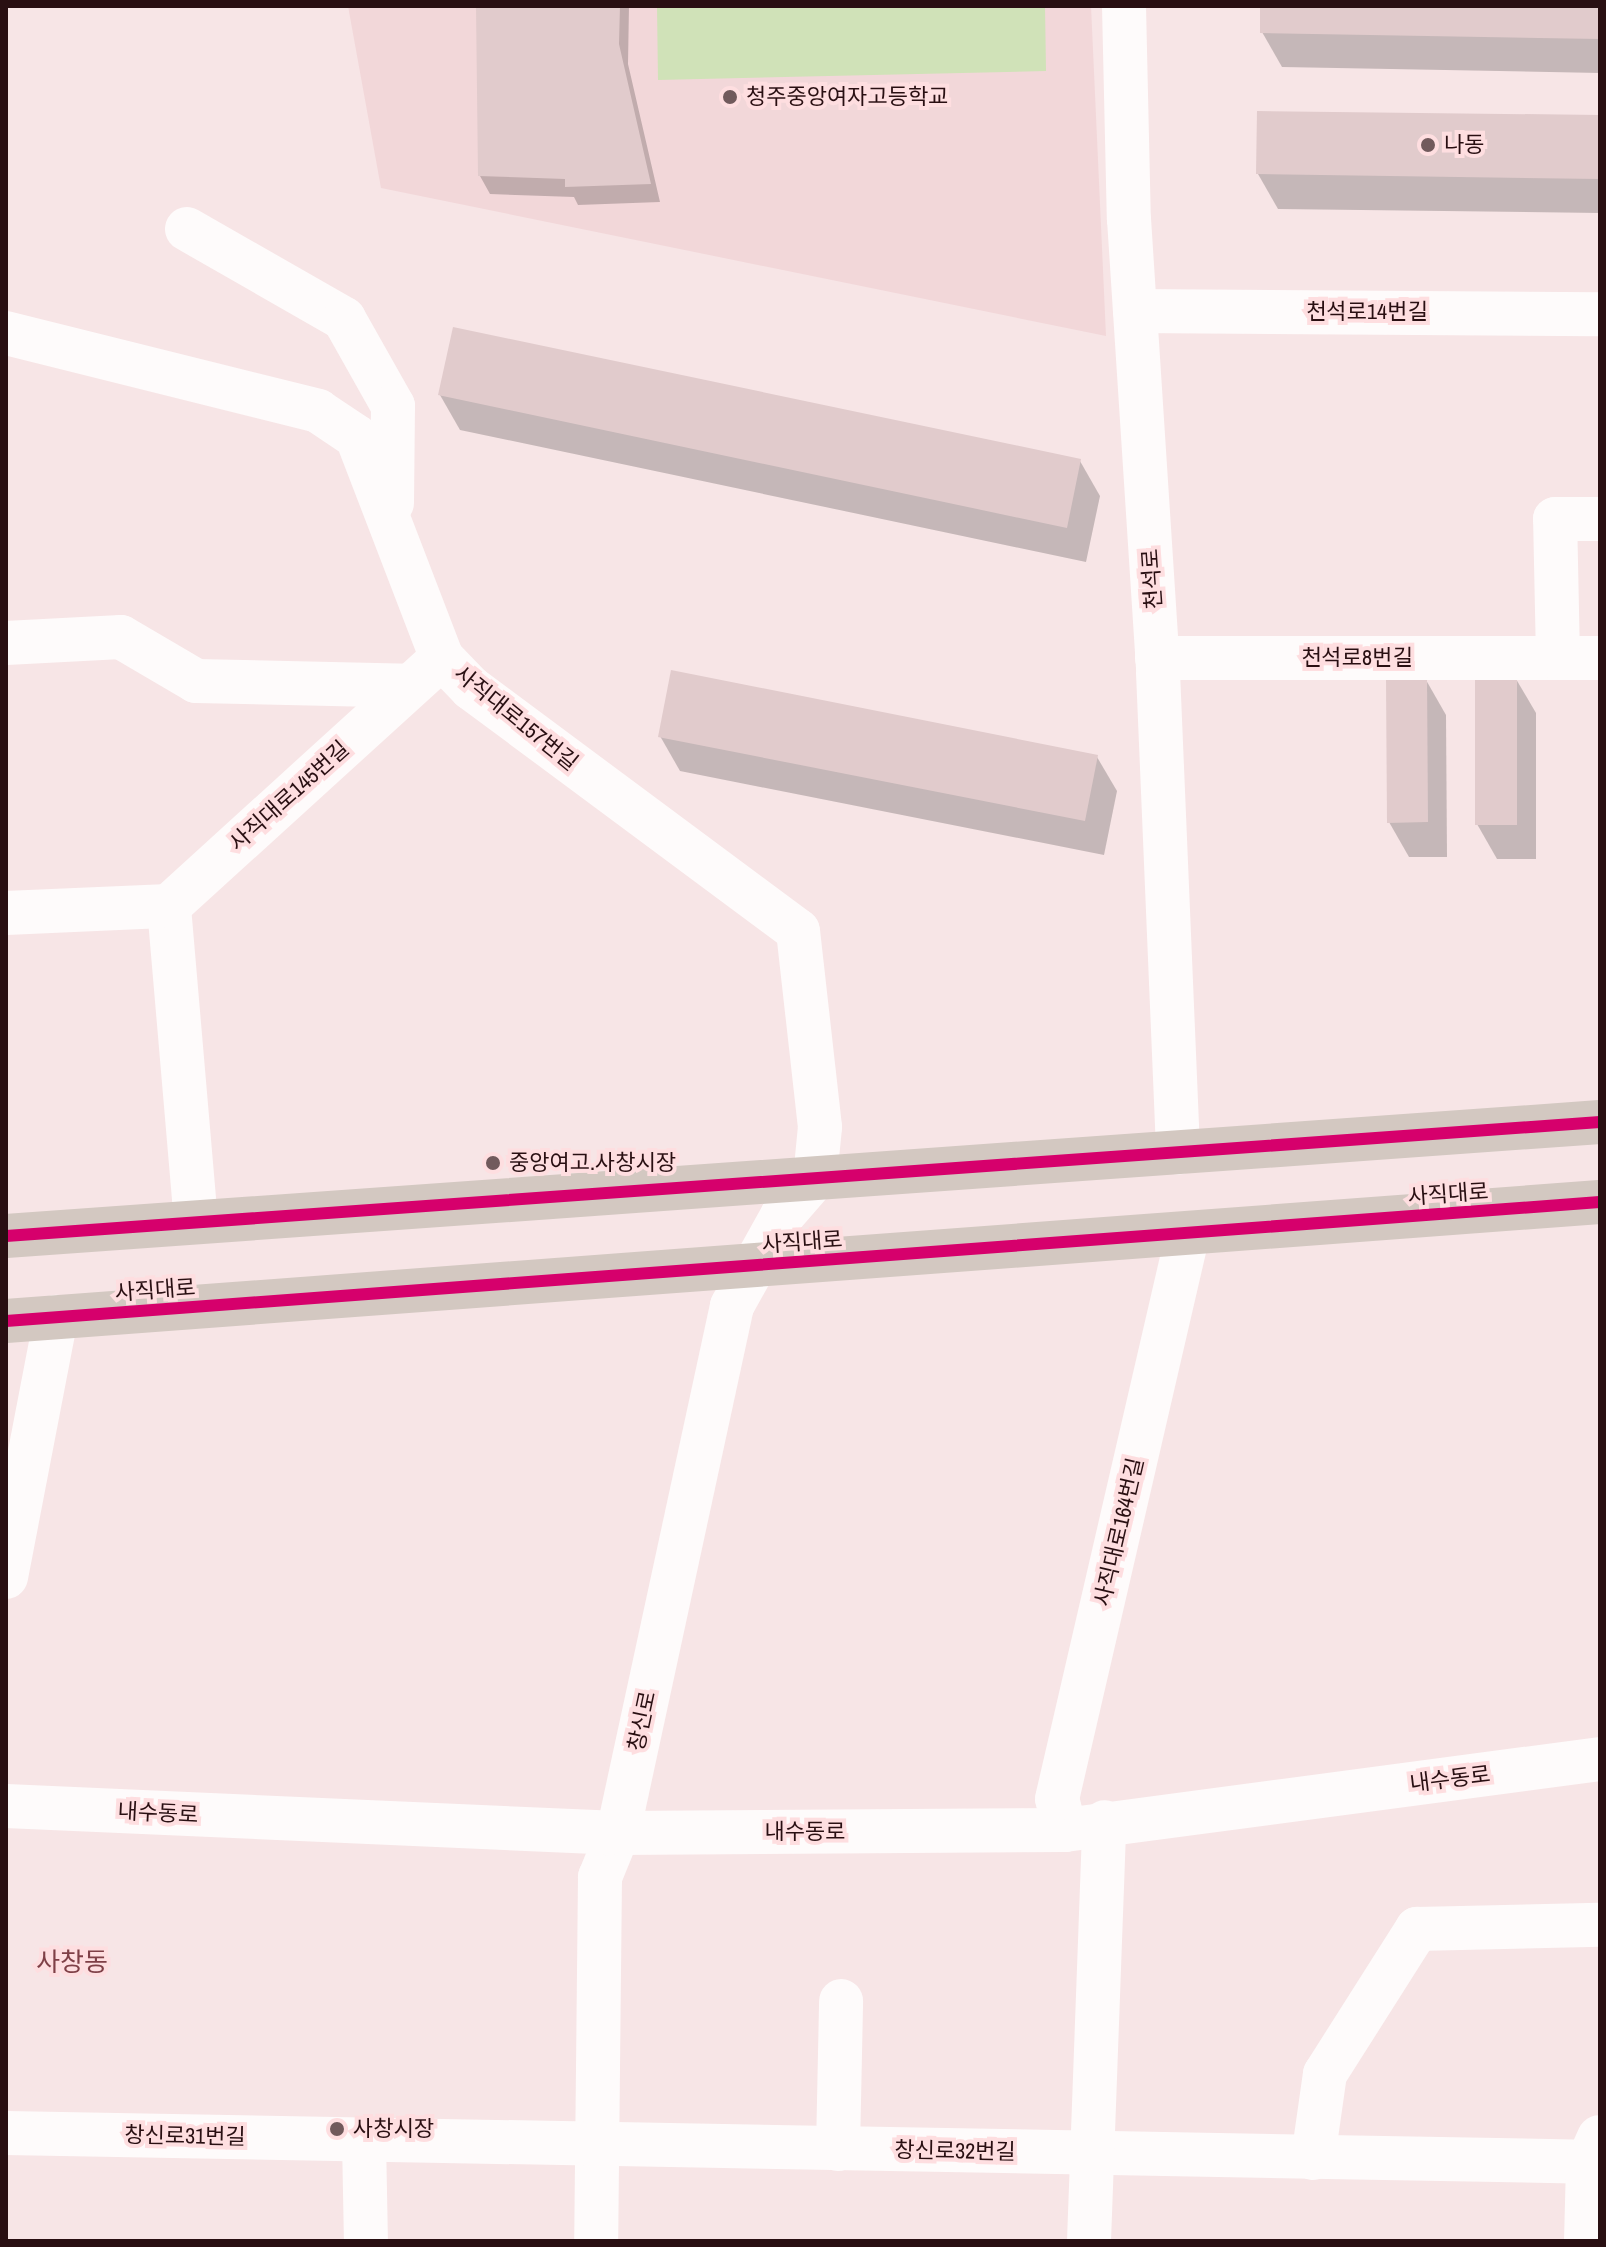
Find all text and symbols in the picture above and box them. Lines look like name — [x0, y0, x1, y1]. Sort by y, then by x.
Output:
place label: 청주중앙여자고등학교 — [746, 84, 948, 110]
marker: 청주중앙여자고등학교 — [721, 88, 739, 106]
place label: 나동 — [1444, 132, 1484, 158]
marker: 나동 — [1419, 136, 1437, 154]
street label: 천석로14번길 — [1306, 299, 1428, 325]
street label: 천석로 — [1137, 548, 1167, 610]
street label: 천석로8번길 — [1301, 645, 1413, 671]
street label: 사직대로157번길 — [449, 660, 583, 776]
street label: 사직대로145번길 — [224, 735, 354, 857]
place label: 중앙여고.사창시장 — [509, 1150, 676, 1176]
marker: 중앙여고.사창시장 — [484, 1154, 502, 1172]
street label: 사직대로 — [1407, 1178, 1489, 1210]
street label: 사직대로 — [761, 1226, 843, 1258]
street label: 사직대로 — [114, 1274, 196, 1306]
street label: 사직대로164번길 — [1089, 1455, 1149, 1609]
street label: 창신로 — [623, 1689, 661, 1753]
street label: 내수동로 — [1408, 1761, 1492, 1797]
street label: 내수동로 — [117, 1798, 199, 1828]
street label: 내수동로 — [765, 1819, 845, 1845]
district label: 사창동 — [36, 1946, 108, 1978]
place label: 사창시장 — [353, 2116, 434, 2142]
marker: 사창시장 — [328, 2120, 346, 2138]
street label: 창신로31번길 — [124, 2122, 246, 2150]
street label: 창신로32번길 — [894, 2137, 1016, 2165]

